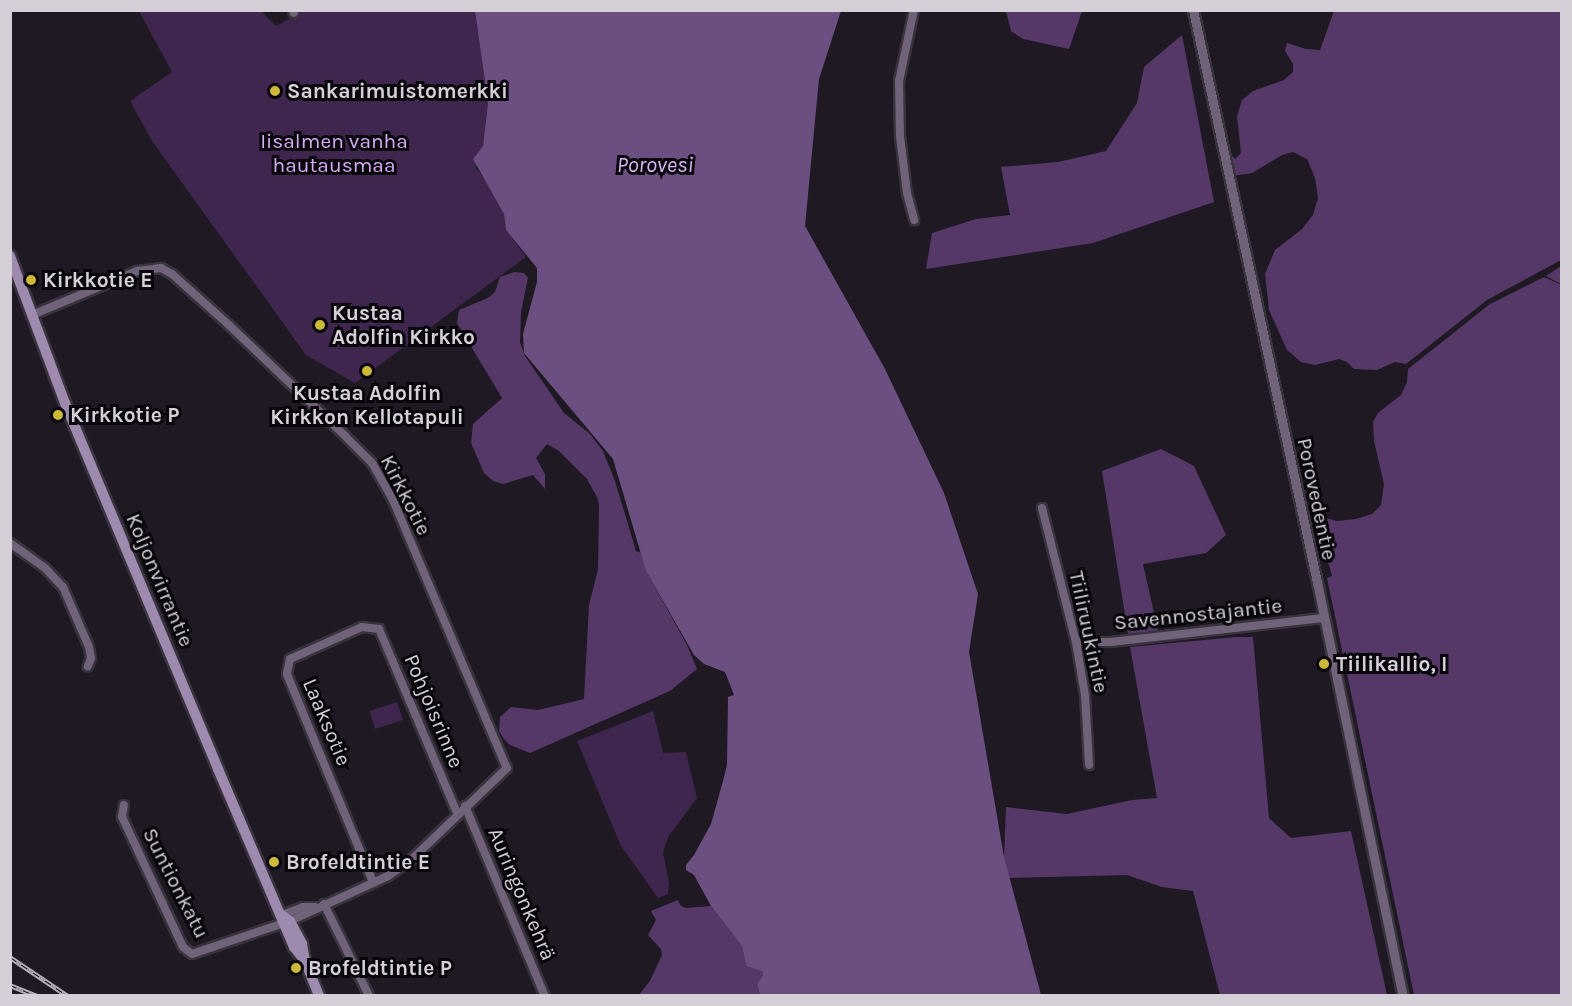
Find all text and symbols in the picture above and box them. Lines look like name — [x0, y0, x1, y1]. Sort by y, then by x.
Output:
place label: Sankarimuistomerkki — [287, 78, 508, 104]
marker: Sankarimuistomerkki — [268, 84, 282, 98]
park label: Iisalmen vanha hautausmaa — [260, 128, 408, 178]
water label: Porovesi — [617, 153, 693, 179]
place label: Kirkkotie E — [43, 267, 153, 293]
marker: Kirkkotie E — [24, 273, 38, 287]
place label: Kustaa Adolfin Kirkko — [332, 300, 475, 350]
marker: Kustaa Adolfin Kirkko — [313, 318, 327, 332]
marker: Kustaa Adolfin Kirkkon Kellotapuli — [360, 364, 374, 378]
place label: Kustaa Adolfin Kirkkon Kellotapuli — [270, 380, 464, 430]
place label: Kirkkotie P — [70, 402, 179, 428]
marker: Kirkkotie P — [51, 408, 65, 422]
street label: Porovedentie — [1292, 436, 1342, 562]
street label: Kirkkotie — [375, 451, 437, 539]
street label: Koljonvirrantie — [121, 510, 199, 650]
street label: Tiiliruukintie — [1064, 569, 1114, 695]
street label: Savennostajantie — [1113, 593, 1283, 635]
street label: Pohjoisrinne — [399, 650, 469, 772]
place label: Tiilikallio, I — [1336, 651, 1448, 677]
marker: Tiilikallio, I — [1317, 657, 1331, 671]
street label: Laaksotie — [297, 675, 357, 769]
street label: Suntionkatu — [137, 824, 215, 942]
street label: Auringonkehrä — [483, 824, 561, 964]
place label: Brofeldtintie E — [286, 849, 430, 875]
marker: Brofeldtintie E — [267, 855, 281, 869]
place label: Brofeldtintie P — [308, 955, 452, 981]
marker: Brofeldtintie P — [289, 961, 303, 975]

